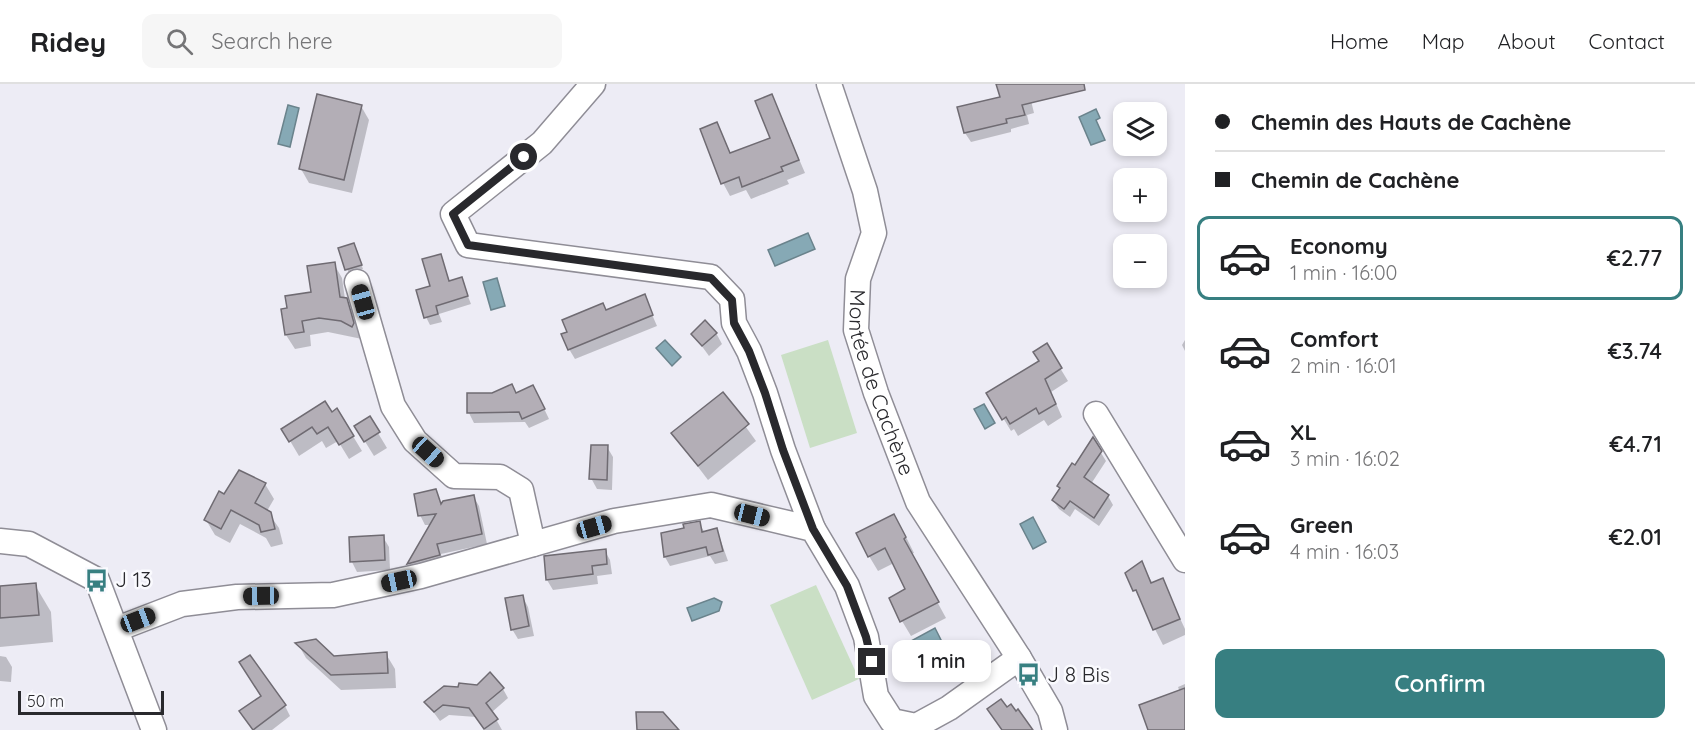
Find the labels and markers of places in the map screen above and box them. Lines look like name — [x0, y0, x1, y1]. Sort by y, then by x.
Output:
place label: J 13 — [115, 566, 152, 592]
bus stop icon: J 13 — [84, 567, 110, 593]
place label: J 8 Bis — [1047, 661, 1110, 687]
bus stop icon: J 8 Bis — [1016, 662, 1042, 688]

